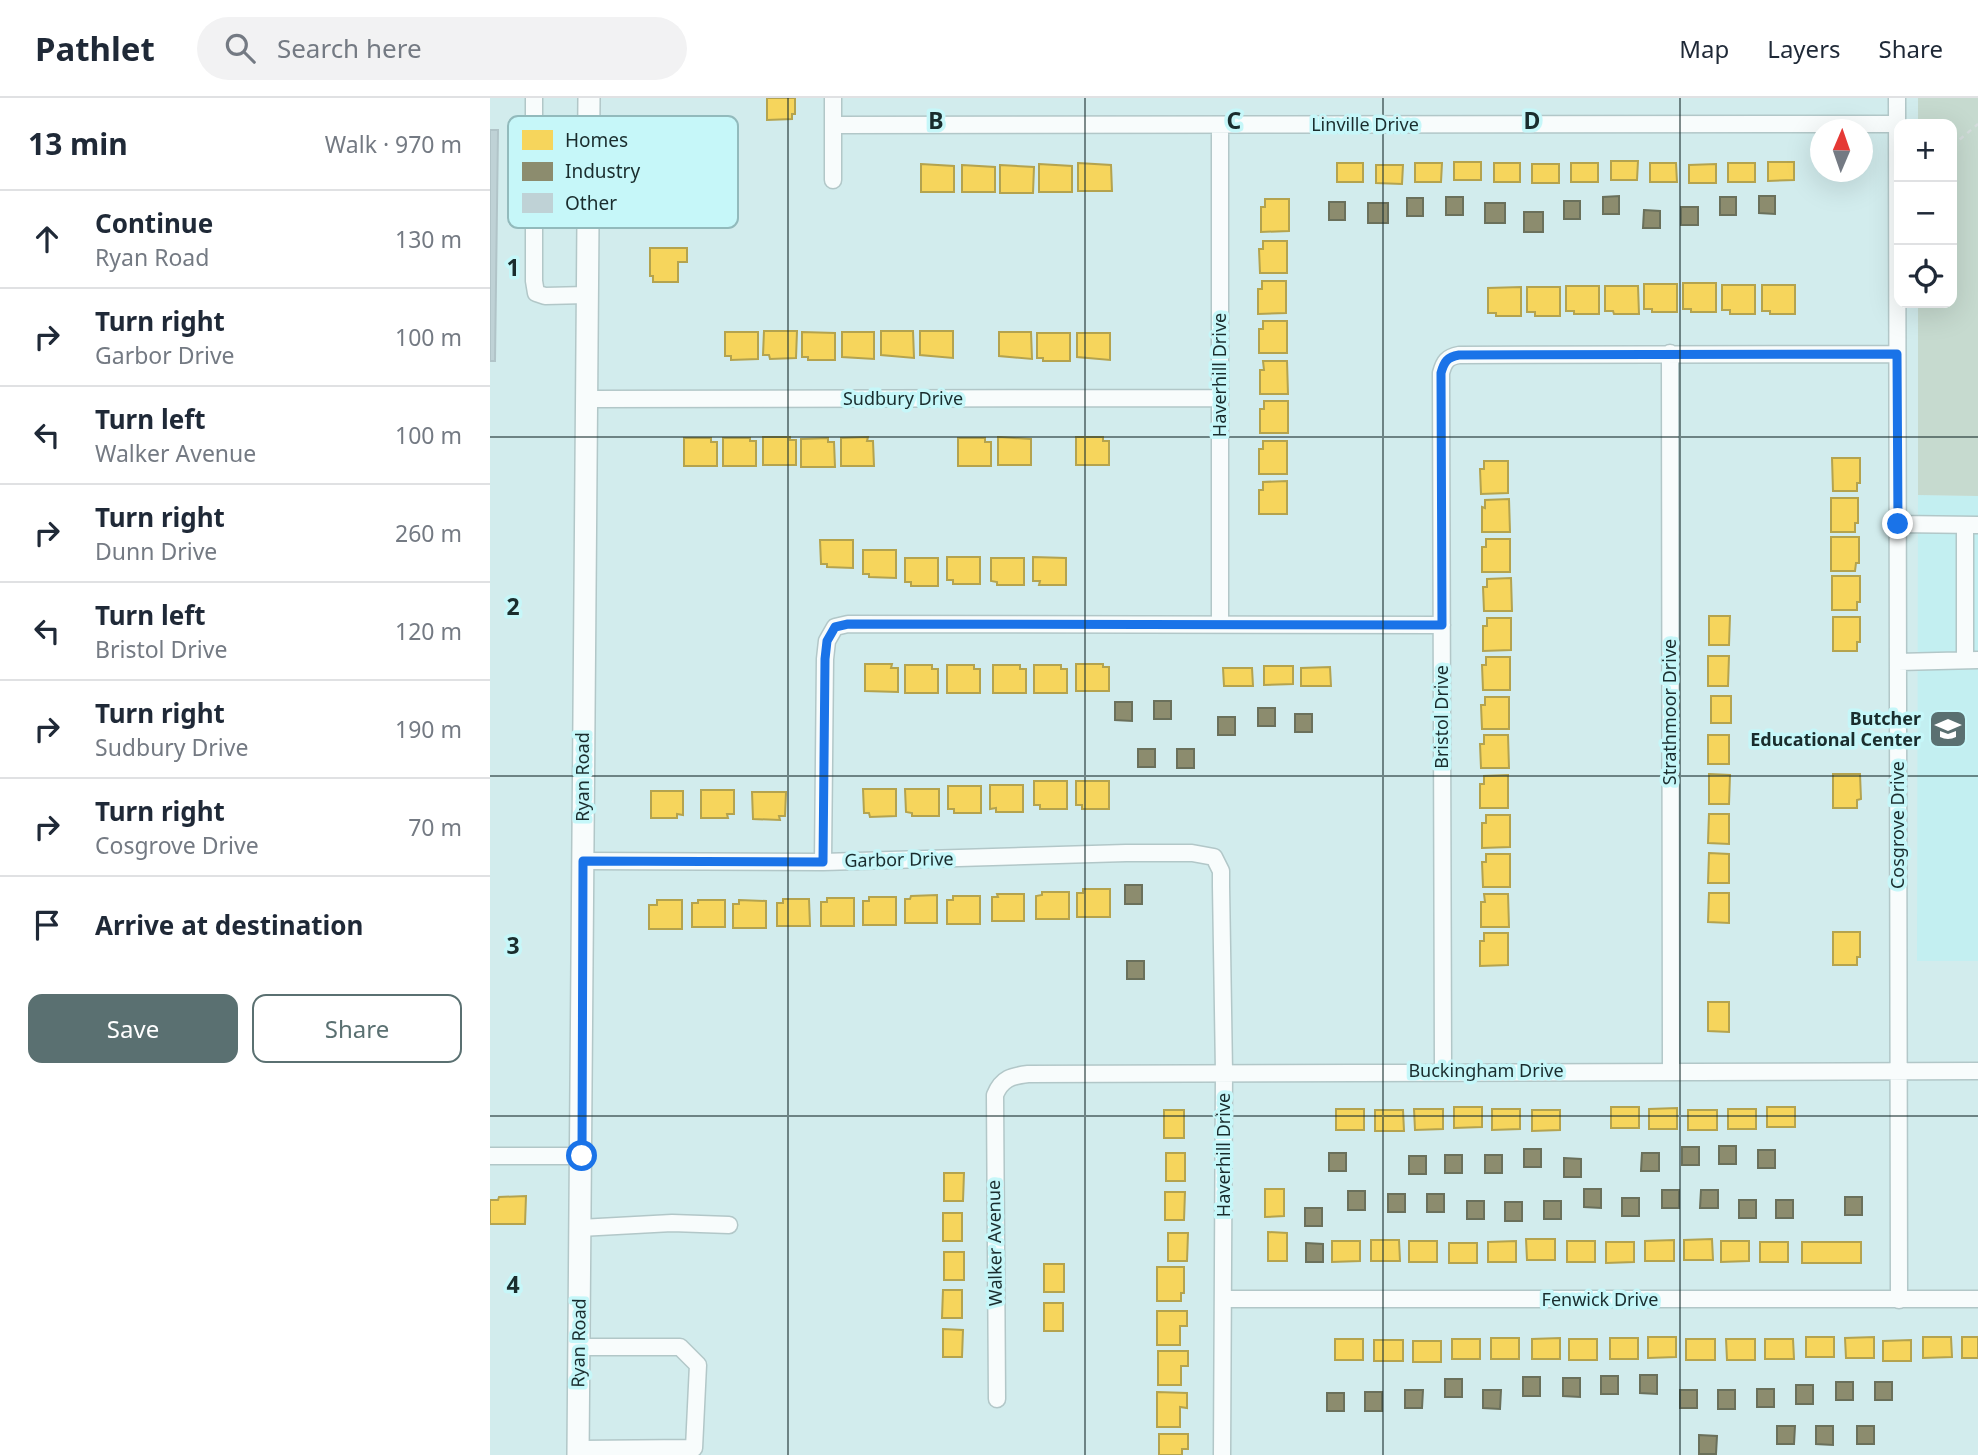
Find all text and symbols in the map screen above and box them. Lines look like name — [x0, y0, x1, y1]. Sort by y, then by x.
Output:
search box — [197, 17, 687, 80]
text: Pathlet — [35, 26, 155, 71]
icon: search — [221, 29, 259, 67]
text: Search here — [277, 30, 422, 66]
text: Map — [1679, 32, 1729, 65]
text: Layers — [1767, 32, 1841, 65]
text: Share — [1879, 32, 1943, 65]
text: B — [928, 104, 944, 136]
text: C — [1227, 104, 1242, 136]
text: D — [1524, 104, 1540, 136]
street label: Linville Drive — [1311, 112, 1419, 136]
legend — [508, 116, 738, 228]
north arrow — [1810, 119, 1873, 182]
map controls — [1894, 119, 1957, 308]
button: + — [1894, 119, 1957, 182]
text: 13 min — [28, 123, 128, 164]
text: Homes — [565, 127, 628, 153]
text: Walk · 970 m — [325, 128, 462, 160]
text: Industry — [565, 158, 640, 184]
button: − — [1894, 182, 1957, 245]
text: Other — [565, 190, 617, 216]
text: Continue — [95, 205, 213, 241]
icon: ahead — [28, 220, 66, 258]
text: 130 m — [395, 223, 462, 255]
text: Ryan Road — [95, 241, 209, 273]
button: locate — [1894, 245, 1957, 308]
text: 1 — [506, 251, 520, 283]
text: Turn right — [95, 303, 225, 339]
street label: Haverhill Drive — [1207, 313, 1231, 437]
icon: right — [28, 318, 66, 356]
text: 100 m — [395, 321, 462, 353]
text: Garbor Drive — [95, 339, 235, 371]
street label: Sudbury Drive — [843, 386, 963, 410]
text: Turn left — [95, 401, 206, 437]
icon: left — [28, 416, 66, 454]
text: 100 m — [395, 419, 462, 451]
text: Walker Avenue — [95, 437, 256, 469]
text: Turn right — [95, 499, 225, 535]
route end — [1882, 508, 1913, 539]
icon: right — [28, 514, 66, 552]
text: 260 m — [395, 517, 462, 549]
text: Dunn Drive — [95, 535, 217, 567]
text: 2 — [506, 590, 520, 622]
text: Turn left — [95, 597, 206, 633]
icon: left — [28, 612, 66, 650]
text: 120 m — [395, 615, 462, 647]
text: Bristol Drive — [95, 633, 227, 665]
street label: Strathmoor Drive — [1657, 639, 1681, 785]
street label: Bristol Drive — [1429, 665, 1453, 769]
text: Turn right — [95, 695, 225, 731]
place label: Butcher Educational Center — [1750, 706, 1921, 751]
school or university icon: Butcher Educational Center — [1927, 708, 1969, 750]
icon: right — [28, 710, 66, 748]
text: 190 m — [395, 713, 462, 745]
text: Sudbury Drive — [95, 731, 248, 763]
street label: Ryan Road — [570, 732, 594, 822]
street label: Cosgrove Drive — [1885, 761, 1909, 889]
text: Turn right — [95, 793, 225, 829]
icon: right — [28, 808, 66, 846]
text: 70 m — [408, 811, 462, 843]
text: Cosgrove Drive — [95, 829, 259, 861]
street label: Garbor Drive — [844, 846, 954, 872]
icon: arrive — [28, 906, 66, 944]
text: Arrive at destination — [95, 907, 364, 943]
text: 3 — [506, 929, 520, 961]
button: Save — [28, 994, 238, 1063]
button: Share — [252, 994, 462, 1063]
street label: Buckingham Drive — [1408, 1058, 1564, 1082]
street label: Haverhill Drive — [1211, 1093, 1235, 1217]
route start — [566, 1140, 597, 1171]
street label: Walker Avenue — [981, 1180, 1007, 1306]
text: 4 — [506, 1268, 520, 1300]
street label: Fenwick Drive — [1542, 1287, 1658, 1311]
street label: Ryan Road — [565, 1298, 591, 1388]

